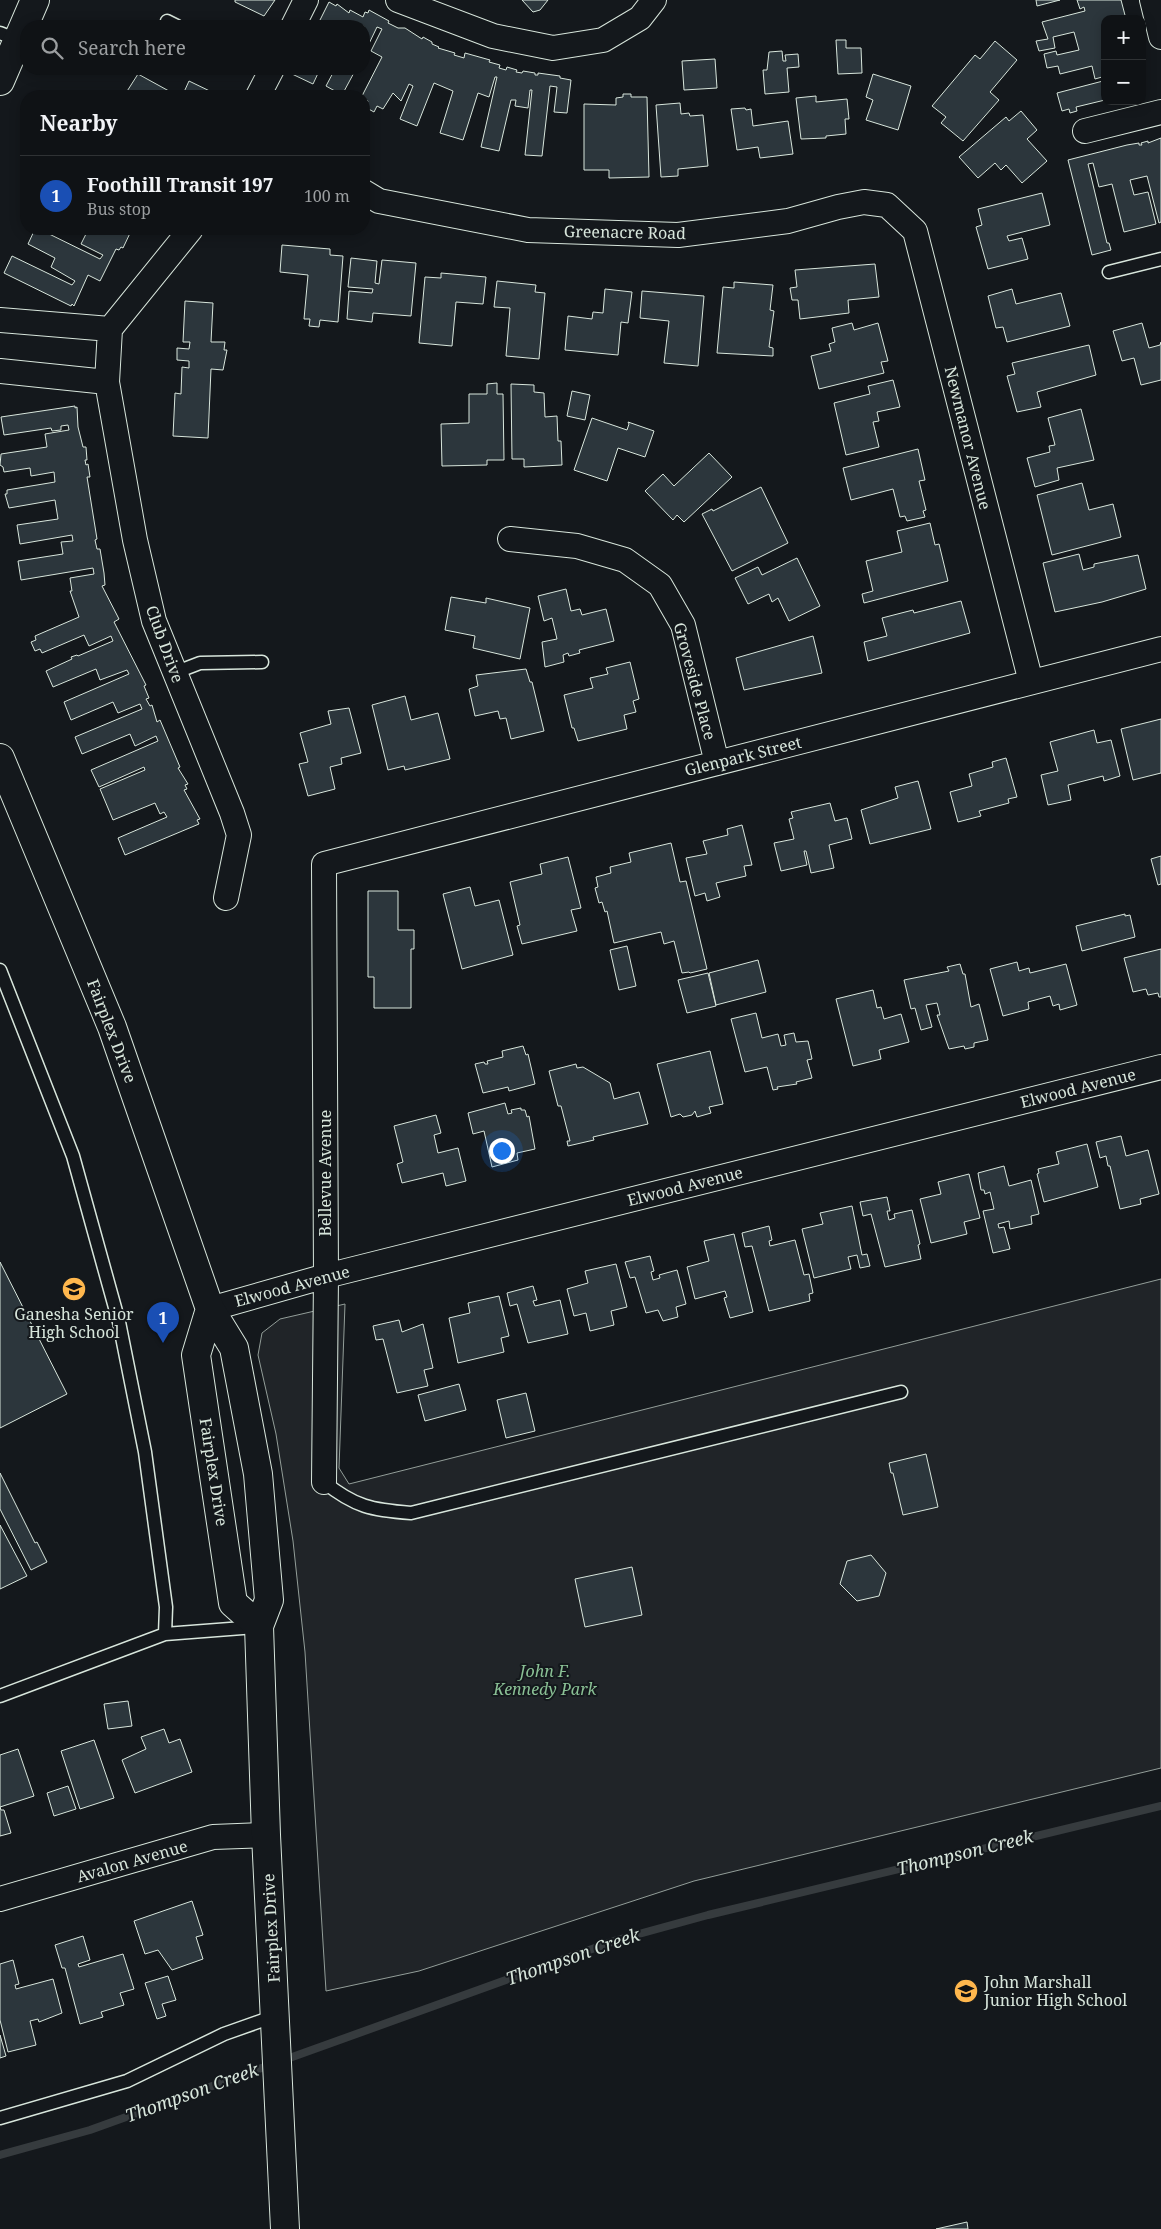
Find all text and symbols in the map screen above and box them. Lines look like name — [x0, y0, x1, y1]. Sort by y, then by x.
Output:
map controls — [1101, 15, 1146, 105]
button: + — [1101, 15, 1146, 60]
search box — [20, 20, 370, 75]
icon: search — [38, 34, 66, 62]
text: Search here — [78, 35, 186, 61]
button: − — [1101, 60, 1146, 105]
text: Nearby — [40, 109, 118, 137]
text: Foothill Transit 197 — [87, 172, 273, 198]
text: 1 — [51, 185, 61, 207]
text: 100 m — [304, 185, 350, 207]
text: Bus stop — [87, 198, 151, 220]
street label: Greenacre Road — [564, 220, 686, 244]
street label: Newmanor Avenue — [940, 364, 996, 512]
street label: Club Drive — [141, 602, 189, 686]
street label: Groveside Place — [669, 620, 721, 742]
street label: Glenpark Street — [682, 731, 804, 781]
street label: Fairplex Drive — [82, 976, 142, 1086]
street label: Elwood Avenue — [1018, 1063, 1138, 1113]
street label: Bellevue Avenue — [314, 1110, 336, 1236]
your location — [489, 1138, 515, 1164]
street label: Elwood Avenue — [625, 1161, 745, 1211]
street label: Elwood Avenue — [232, 1260, 352, 1312]
school or university icon: Ganesha Senior High School — [61, 1276, 87, 1302]
pin: 1 — [147, 1302, 179, 1343]
place label: Ganesha Senior High School — [14, 1303, 134, 1343]
street label: Fairplex Drive — [195, 1416, 233, 1528]
park label: John F. Kennedy Park — [492, 1660, 598, 1700]
water label: Thompson Creek — [894, 1823, 1036, 1881]
street label: Avalon Avenue — [74, 1835, 190, 1887]
street label: Fairplex Drive — [257, 1873, 285, 1983]
water label: Thompson Creek — [503, 1922, 644, 1990]
place label: John Marshall Junior High School — [983, 1971, 1127, 2011]
school or university icon: John Marshall Junior High School — [953, 1978, 979, 2004]
water label: Thompson Creek — [122, 2057, 262, 2127]

